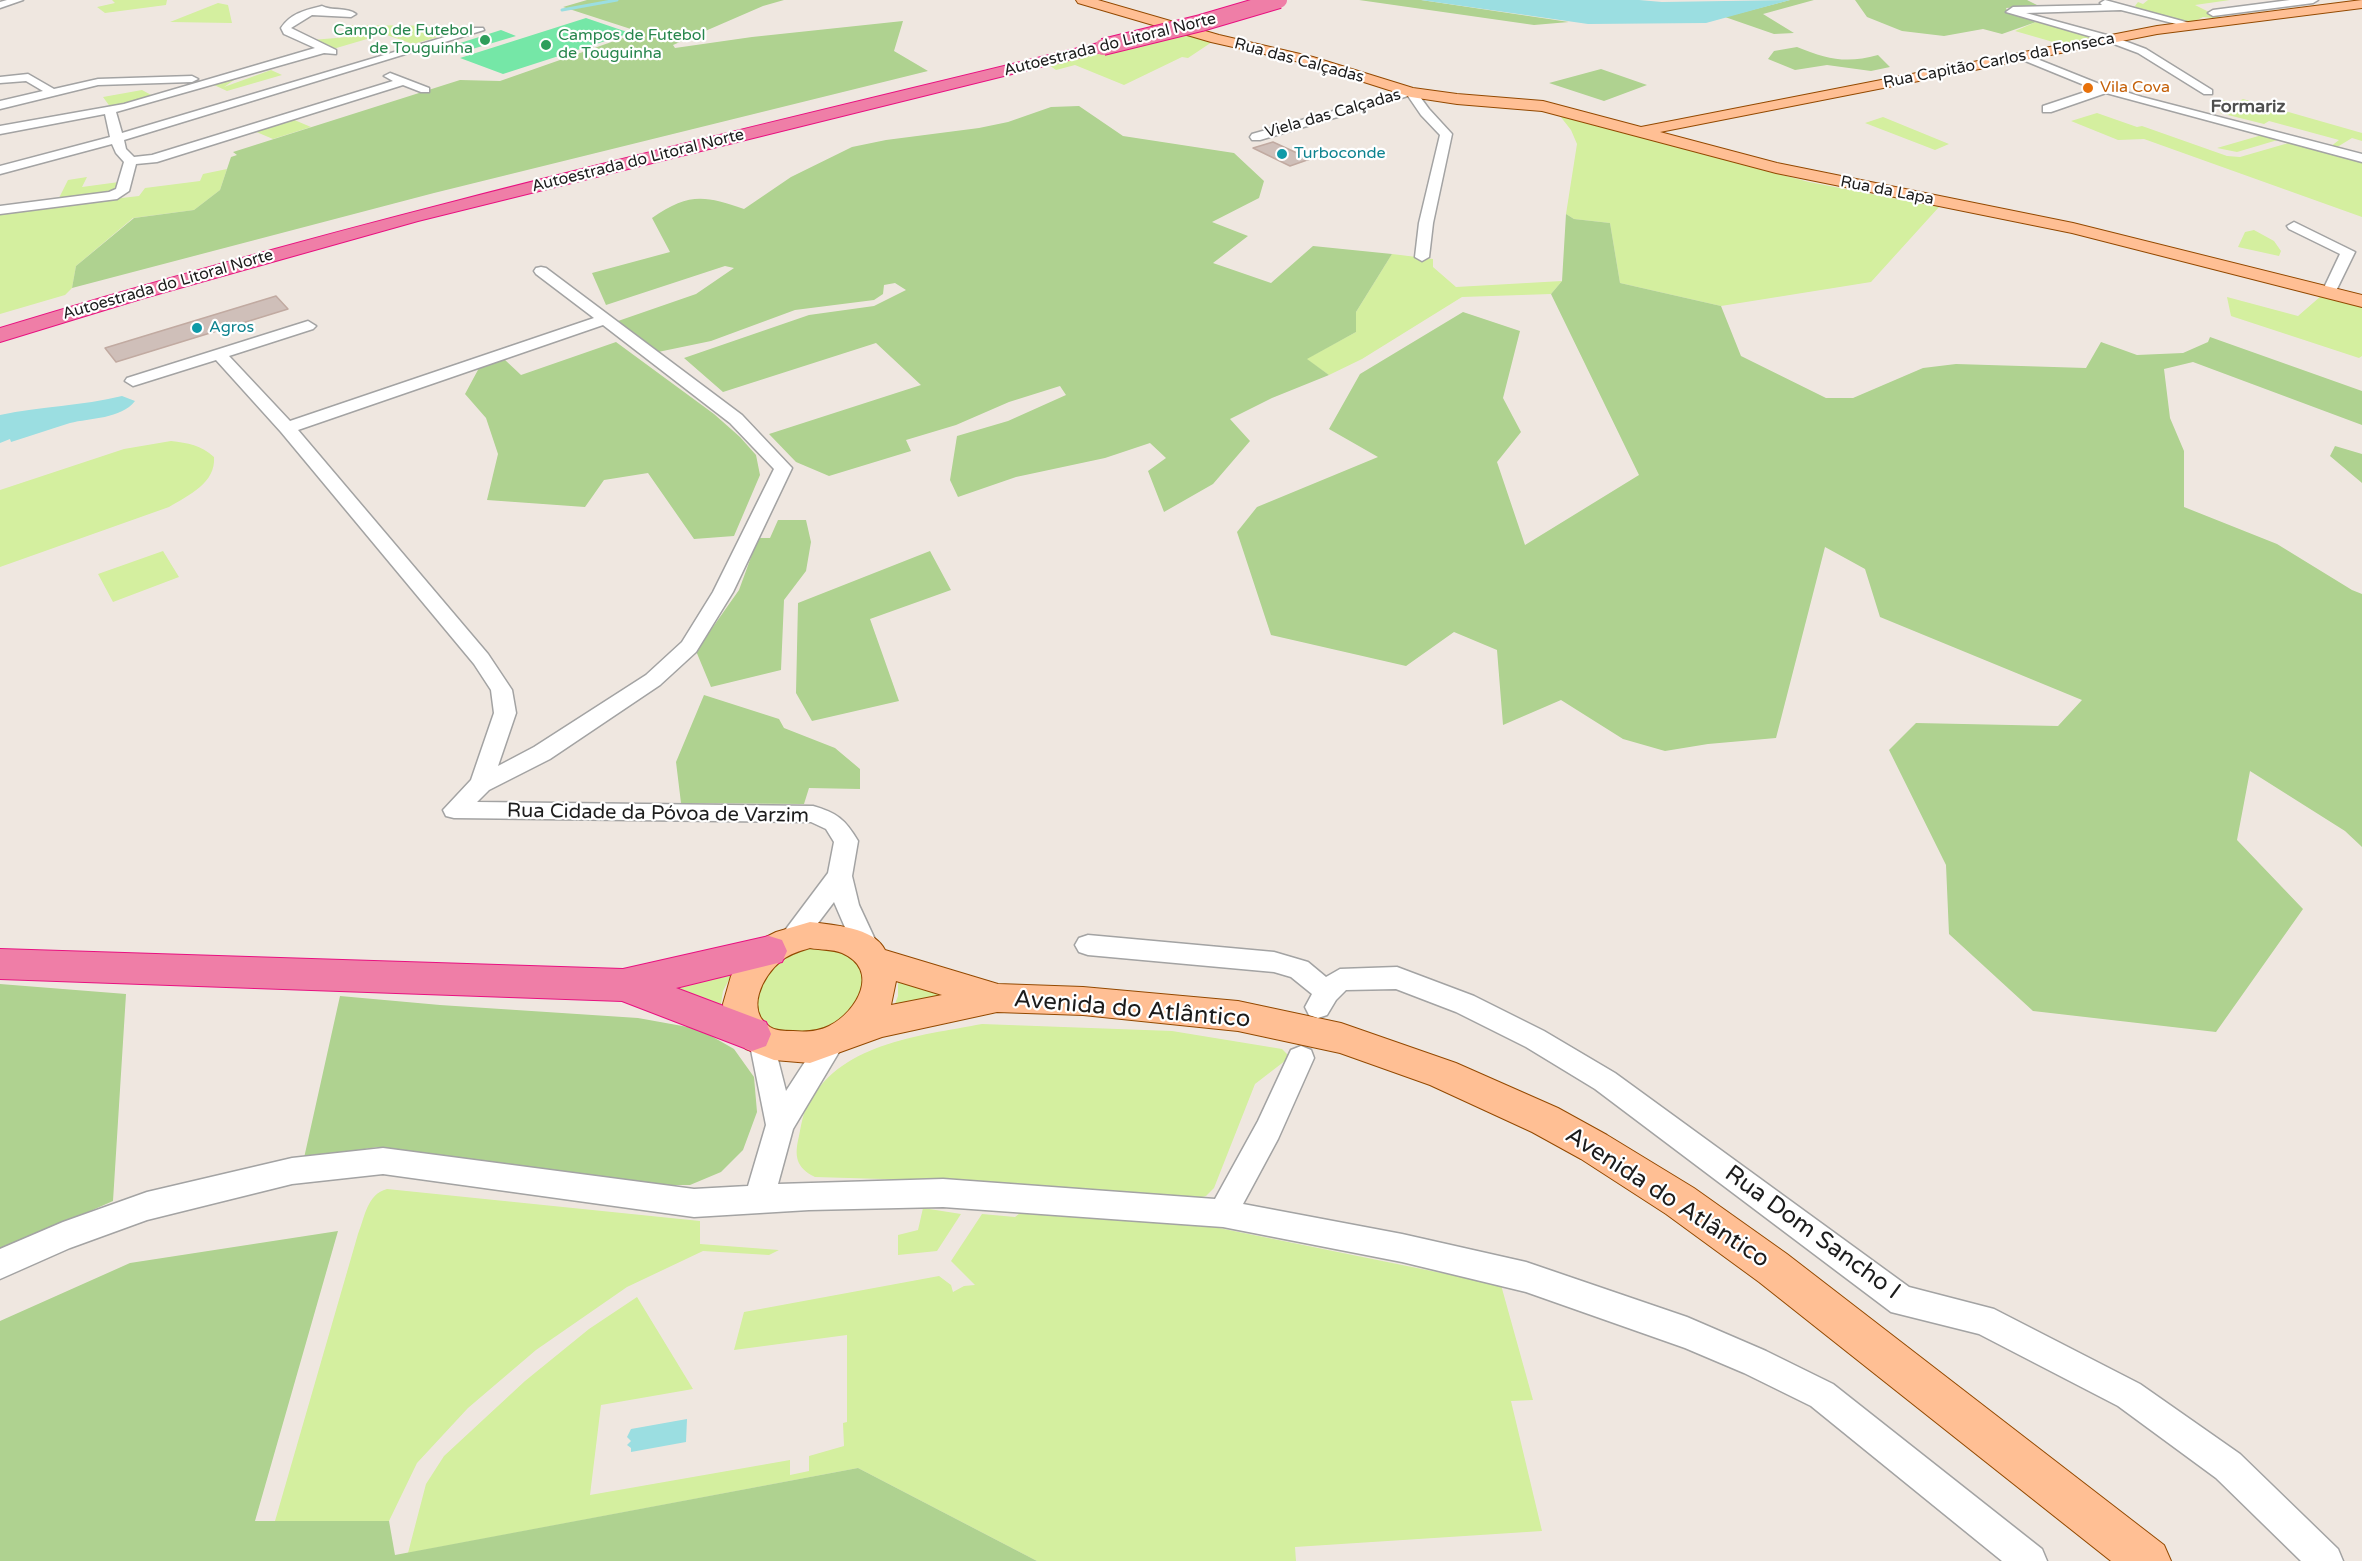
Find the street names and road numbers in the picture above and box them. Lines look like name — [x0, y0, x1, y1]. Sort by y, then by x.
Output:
street label: Autoestrada do Litoral Norte — [1002, 9, 1218, 81]
street label: Rua Capitão Carlos da Fonseca — [1882, 29, 2116, 93]
street label: Rua das Calçadas — [1232, 34, 1366, 88]
street label: Viela das Calçadas — [1263, 85, 1403, 143]
street label: Autoestrada do Litoral Norte — [530, 125, 746, 197]
street label: Rua da Lapa — [1839, 173, 1935, 209]
street label: Autoestrada do Litoral Norte — [61, 246, 275, 324]
street label: Rua Cidade da Póvoa de Varzim — [507, 799, 809, 829]
street label: Avenida do Atlântico — [1013, 985, 1251, 1035]
street label: Avenida do Atlântico — [1560, 1121, 1774, 1275]
street label: Rua Dom Sancho I — [1719, 1160, 1905, 1306]

